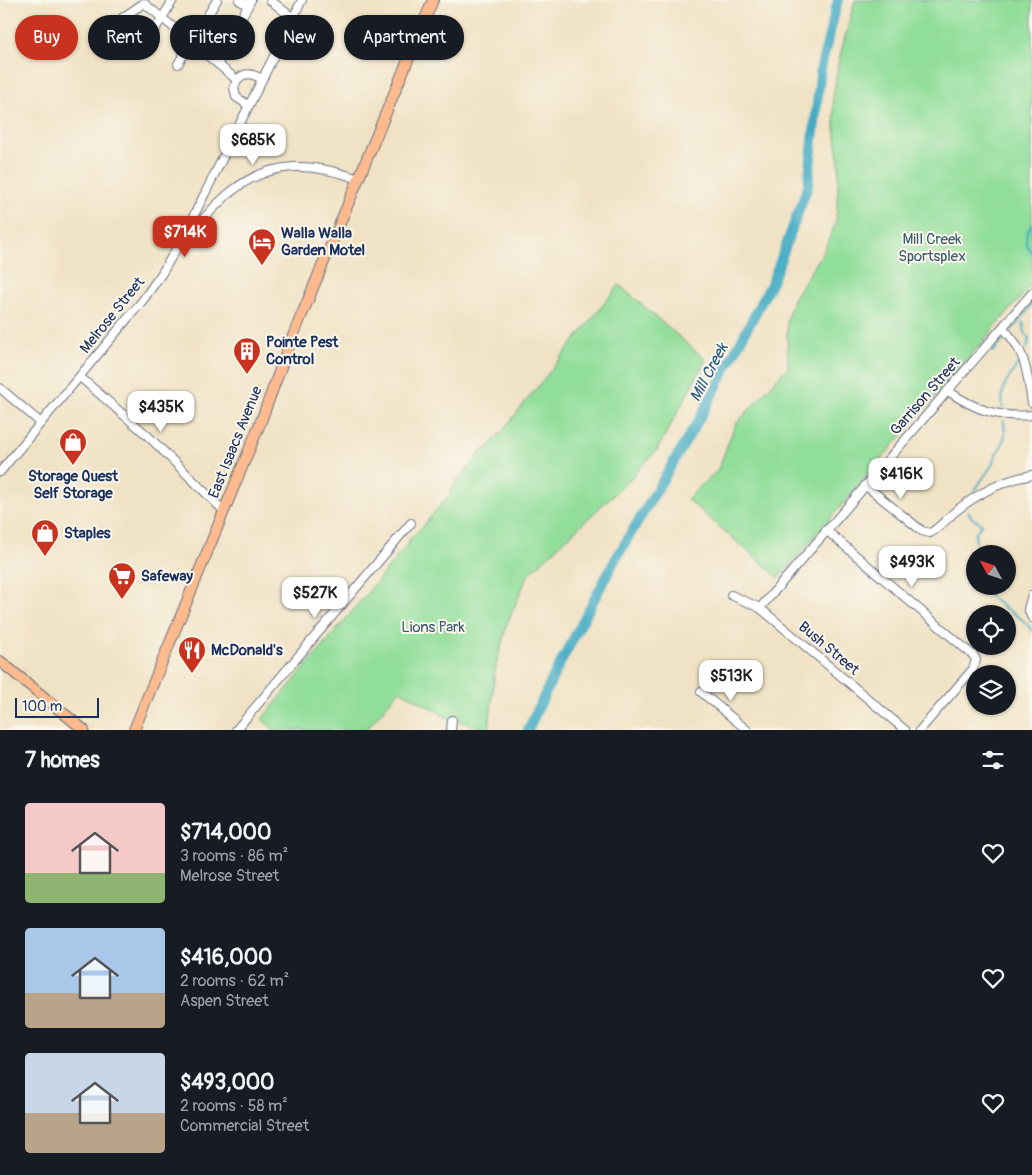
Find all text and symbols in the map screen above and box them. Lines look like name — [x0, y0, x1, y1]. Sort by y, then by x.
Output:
chip: Buy — [15, 15, 78, 60]
chip: Rent — [88, 15, 160, 60]
chip: Filters — [170, 15, 255, 60]
chip: New — [265, 15, 334, 60]
chip: Apartment — [344, 15, 464, 60]
pin: $685K — [218, 124, 288, 166]
text: $685K — [231, 130, 275, 150]
pin: $714K — [150, 216, 220, 258]
text: $714K — [164, 222, 206, 242]
place label: Walla Walla Garden Motel — [281, 224, 365, 260]
hotel icon: Walla Walla Garden Motel — [247, 227, 277, 266]
park label: Mill Creek Sportsplex — [898, 230, 966, 266]
street label: Melrose Street — [76, 272, 150, 357]
place label: Pointe Pest Control — [266, 333, 339, 369]
building icon: Pointe Pest Control — [232, 336, 262, 375]
water label: Mill Creek — [685, 339, 733, 405]
street label: Garrison Street — [886, 353, 965, 439]
street label: East Isaacs Avenue — [204, 383, 267, 501]
pin: $435K — [126, 390, 196, 433]
text: $435K — [138, 397, 184, 417]
shop icon: Storage Quest Self Storage — [58, 427, 88, 466]
pin: $416K — [866, 458, 936, 500]
text: $416K — [879, 464, 923, 484]
place label: Storage Quest Self Storage — [28, 467, 119, 503]
shop icon: Staples — [30, 518, 60, 557]
place label: Staples — [64, 524, 111, 543]
north arrow — [966, 545, 1016, 595]
map controls — [966, 545, 1016, 715]
pin: $493K — [877, 546, 947, 588]
text: $493K — [890, 552, 934, 572]
supermarket icon: Safeway — [107, 561, 137, 600]
place label: Safeway — [141, 567, 193, 586]
pin: $527K — [280, 576, 350, 619]
text: $527K — [293, 583, 337, 603]
button: locate — [966, 605, 1016, 655]
street label: Bush Street — [794, 617, 864, 680]
park label: Lions Park — [401, 618, 465, 637]
restaurant icon: McDonald's — [177, 635, 207, 674]
place label: McDonald's — [211, 641, 283, 660]
pin: $513K — [696, 660, 766, 702]
button: layers — [966, 665, 1016, 715]
text: $513K — [710, 666, 752, 686]
scale bar — [15, 695, 99, 718]
text: 100 m — [22, 698, 62, 715]
icon: filters — [979, 746, 1007, 774]
text: 7 homes — [25, 747, 100, 774]
text: $714,000 — [180, 819, 271, 846]
icon: home — [65, 823, 125, 883]
icon: heart — [979, 839, 1007, 867]
text: 3 rooms · 86 m² — [180, 846, 288, 866]
text: Melrose Street — [180, 866, 279, 886]
text: $416,000 — [180, 944, 272, 971]
icon: home — [65, 948, 125, 1008]
icon: heart — [979, 964, 1007, 992]
text: 2 rooms · 62 m² — [180, 971, 289, 991]
text: Aspen Street — [180, 991, 269, 1011]
text: $493,000 — [180, 1069, 274, 1096]
icon: home — [65, 1073, 125, 1133]
icon: heart — [979, 1089, 1007, 1117]
text: 2 rooms · 58 m² — [180, 1096, 288, 1116]
text: Commercial Street — [180, 1116, 309, 1136]

